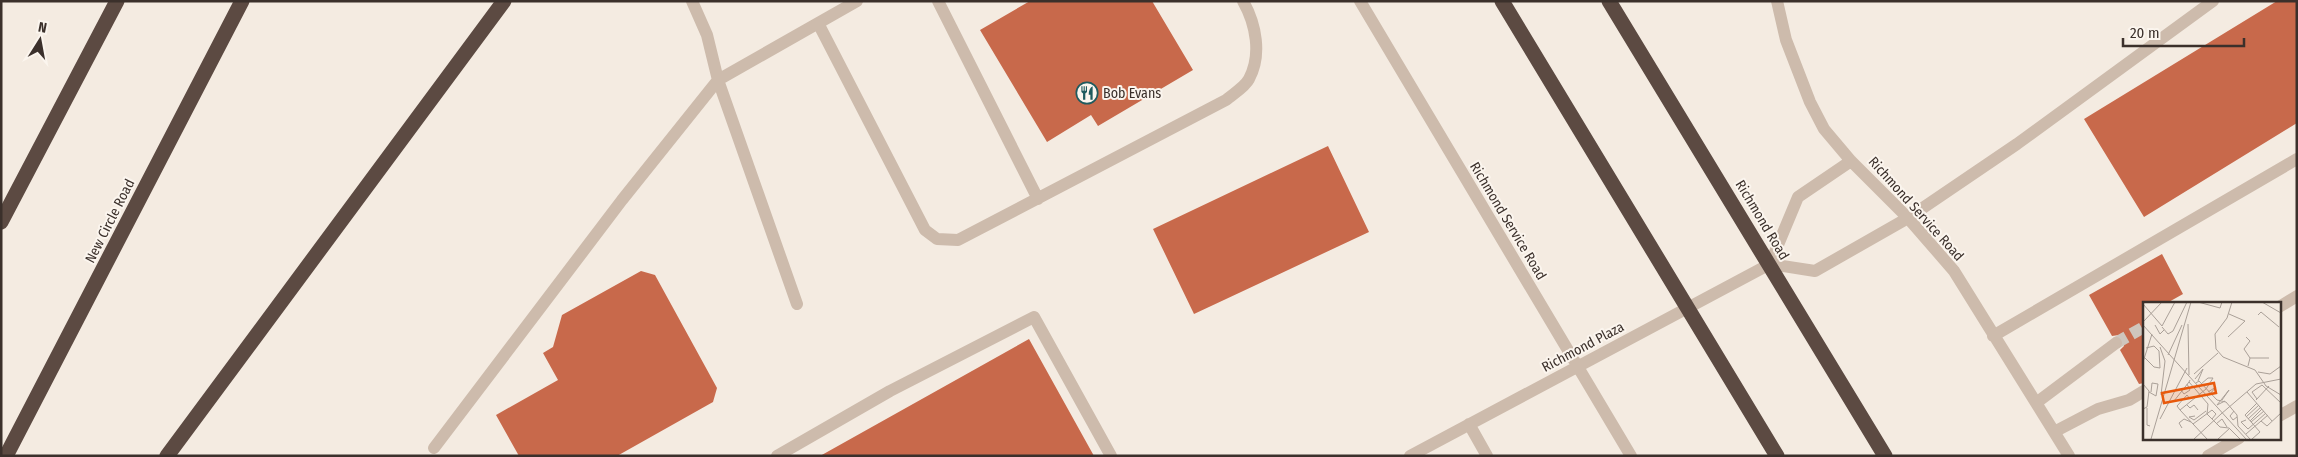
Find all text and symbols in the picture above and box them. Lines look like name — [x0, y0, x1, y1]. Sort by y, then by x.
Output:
north arrow — [15, 15, 65, 65]
scale bar — [2123, 15, 2244, 47]
text: N — [37, 19, 48, 37]
text: 20 m — [2130, 24, 2160, 42]
restaurant icon: Bob Evans — [1075, 81, 1099, 105]
place label: Bob Evans — [1103, 85, 1161, 102]
street label: Richmond Service Road — [1865, 153, 1967, 265]
street label: Richmond Service Road — [1466, 159, 1550, 283]
street label: New Circle Road — [82, 176, 138, 266]
street label: Richmond Road — [1732, 177, 1792, 263]
inset map — [2143, 302, 2280, 440]
street label: Richmond Plaza — [1539, 318, 1627, 376]

